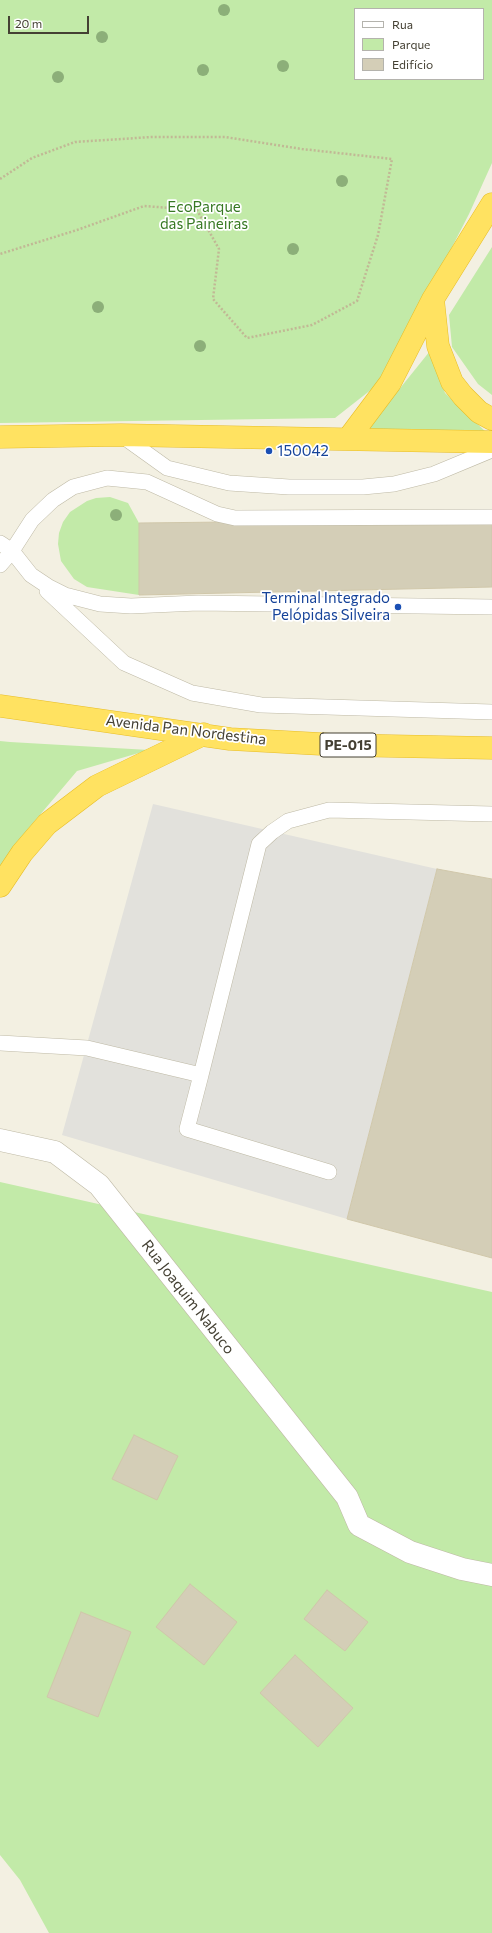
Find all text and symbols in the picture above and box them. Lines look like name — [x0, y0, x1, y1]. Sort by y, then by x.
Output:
scale bar — [10, 8, 91, 34]
legend — [354, 8, 484, 80]
text: 20 m — [15, 16, 42, 30]
text: Rua — [392, 17, 413, 31]
text: Parque — [392, 37, 430, 51]
text: Edifício — [392, 57, 433, 71]
park label: EcoParque das Paineiras — [160, 198, 248, 233]
place label: 150042 — [277, 442, 329, 460]
marker: 150042 — [264, 446, 274, 456]
place label: Terminal Integrado Pelópidas Silveira — [261, 589, 390, 624]
marker: Terminal Integrado Pelópidas Silveira — [393, 602, 403, 612]
street label: Avenida Pan Nordestina — [105, 711, 267, 749]
road number: PE-015 — [320, 733, 376, 757]
street label: Rua Joaquim Nabuco — [138, 1236, 238, 1358]

